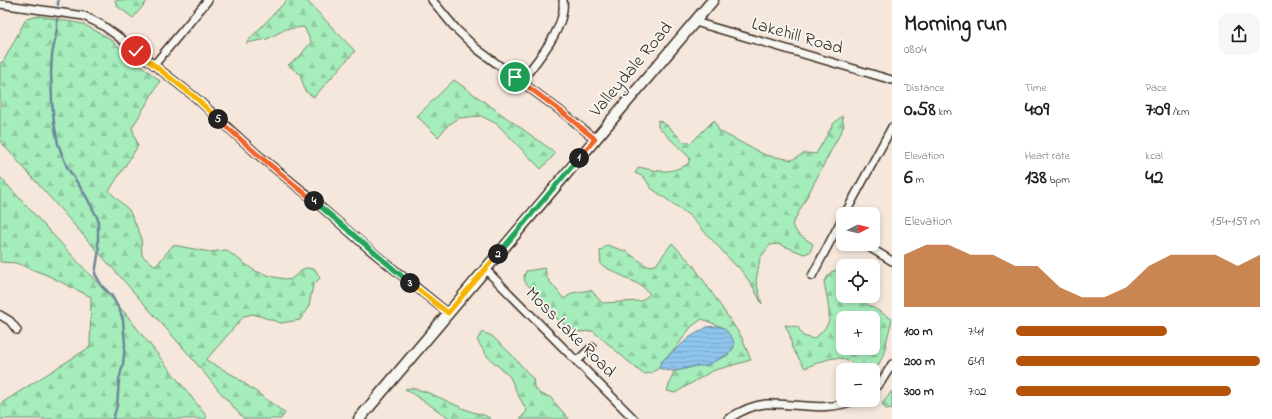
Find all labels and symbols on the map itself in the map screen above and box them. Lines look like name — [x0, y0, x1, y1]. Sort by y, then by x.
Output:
street label: Lakehill Road — [748, 12, 846, 62]
street label: Valleydale Road — [584, 17, 680, 124]
pin — [119, 34, 153, 68]
pin — [498, 60, 532, 94]
pin: 5 — [208, 109, 228, 129]
pin: 1 — [569, 148, 589, 168]
pin: 4 — [304, 191, 324, 211]
north arrow — [836, 207, 880, 251]
pin: 2 — [488, 244, 508, 264]
pin: 3 — [400, 273, 420, 293]
street label: Moss Lake Road — [519, 282, 621, 384]

